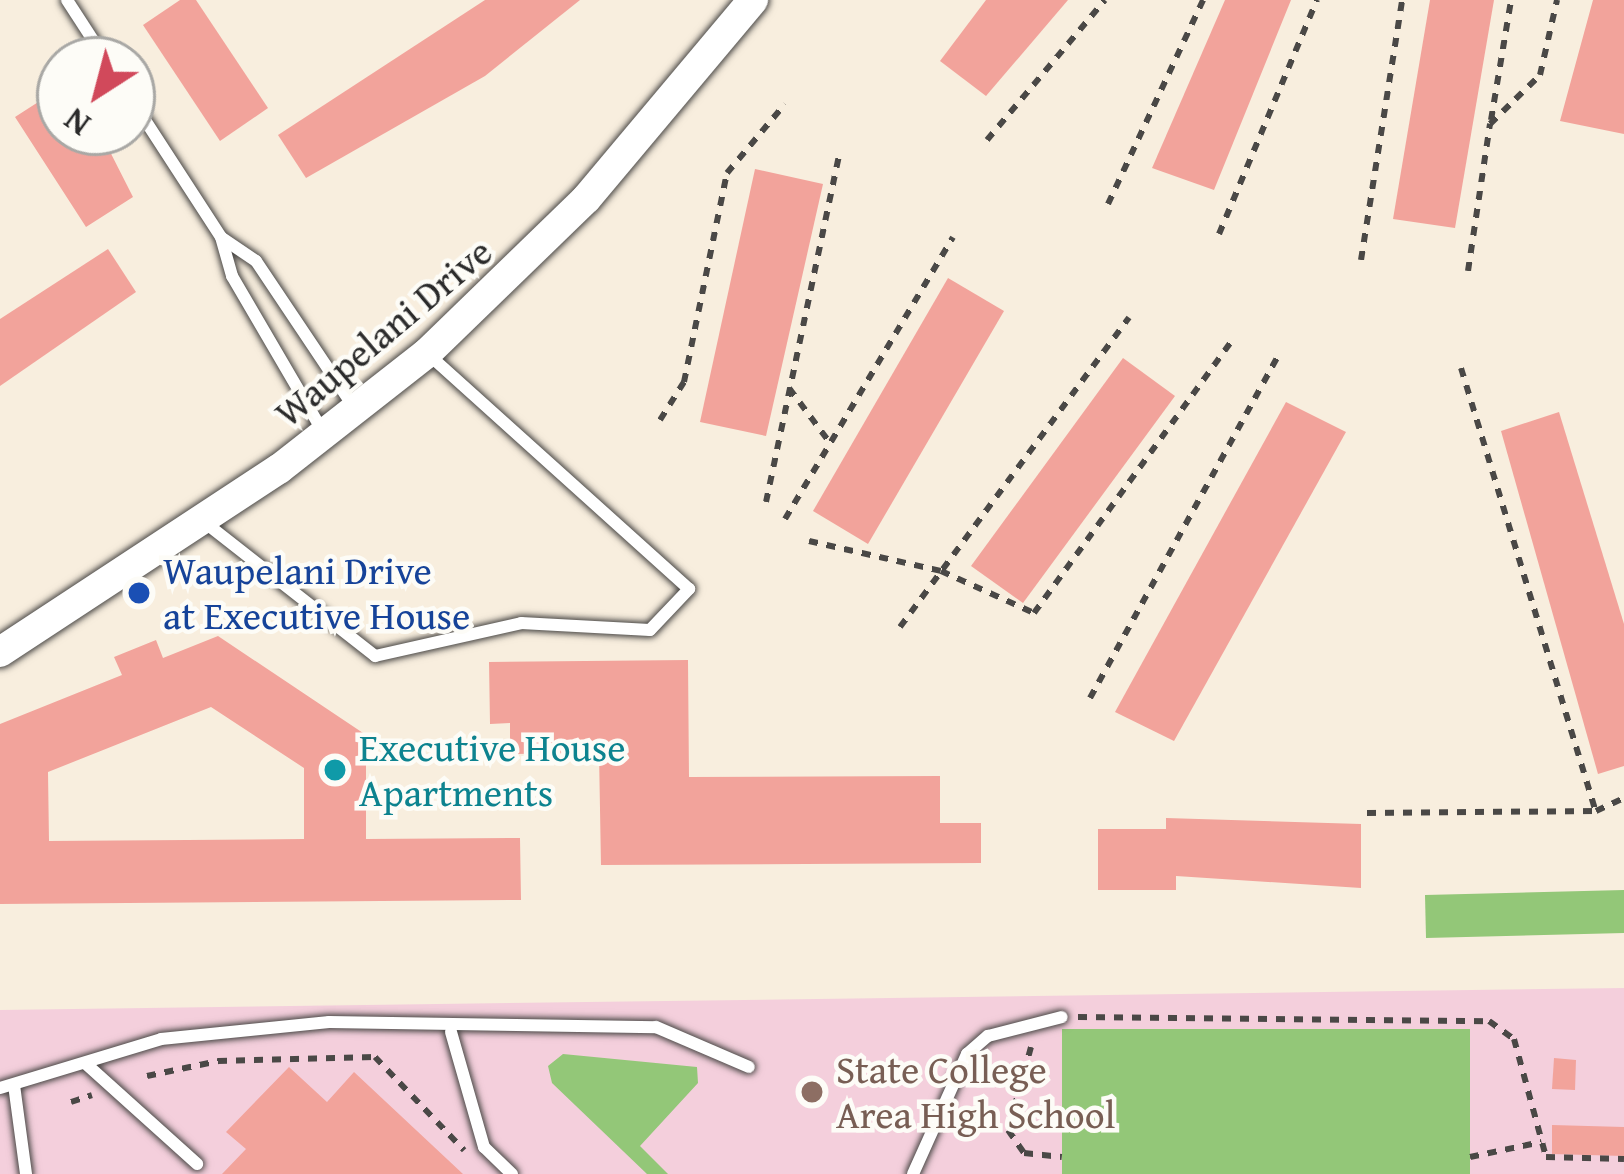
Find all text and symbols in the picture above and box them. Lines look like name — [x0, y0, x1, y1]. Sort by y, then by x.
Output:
north arrow — [36, 36, 156, 156]
text: N — [54, 97, 100, 149]
street label: Waupelani Drive — [265, 228, 501, 436]
place label: Waupelani Drive at Executive House — [163, 548, 470, 639]
marker: Waupelani Drive at Executive House — [126, 580, 152, 606]
place label: Executive House Apartments — [359, 725, 625, 816]
marker: Executive House Apartments — [322, 757, 348, 783]
place label: State College Area High School — [836, 1047, 1116, 1138]
marker: State College Area High School — [799, 1079, 825, 1105]

